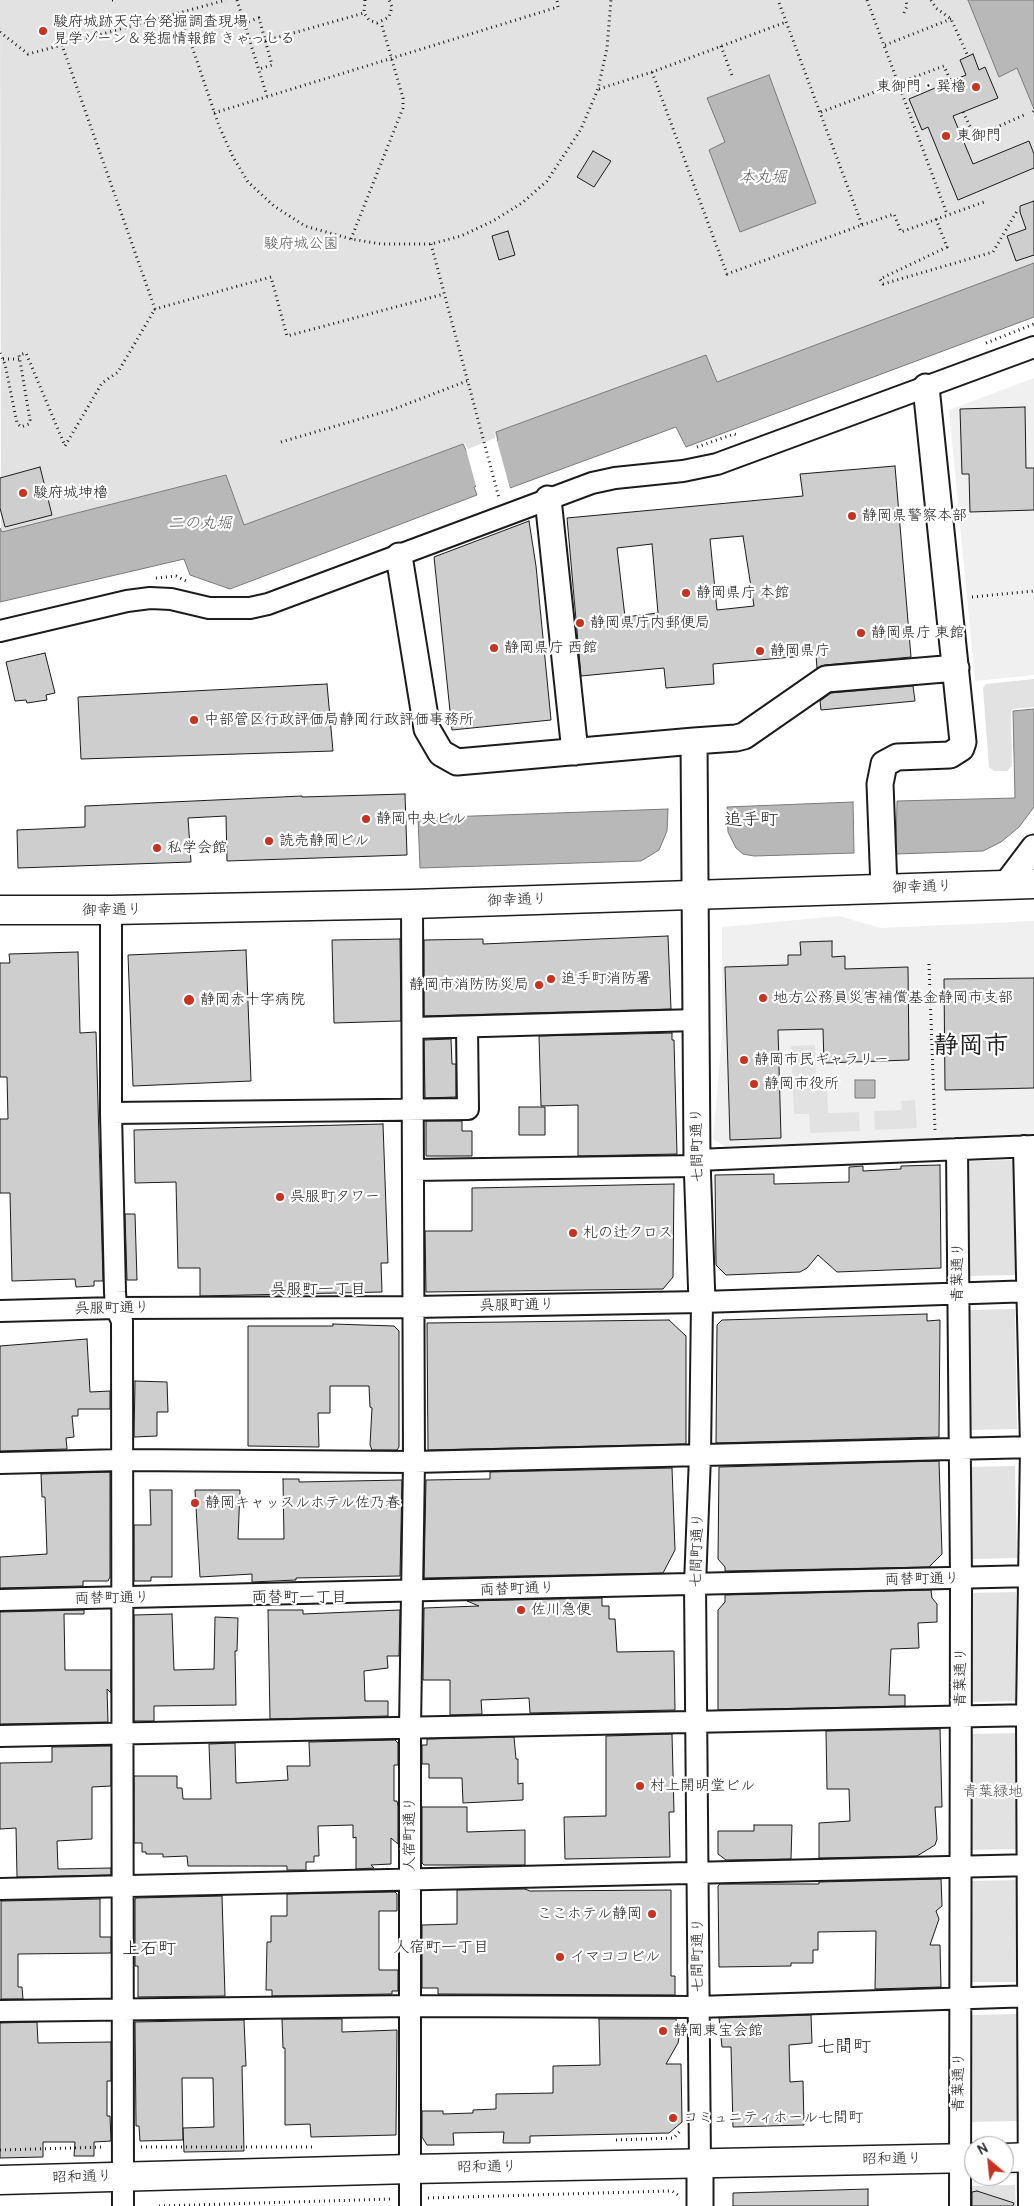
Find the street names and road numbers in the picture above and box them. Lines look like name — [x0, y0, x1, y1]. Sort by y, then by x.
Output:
street label: 御幸通り — [892, 877, 952, 897]
street label: 御幸通り — [487, 890, 547, 910]
street label: 御幸通り — [82, 900, 142, 920]
street label: 七間町通り — [687, 1107, 707, 1183]
street label: 青葉通り — [949, 1242, 967, 1302]
street label: 呉服町通り — [479, 1295, 555, 1315]
street label: 呉服町通り — [74, 1298, 150, 1318]
street label: 七間町通り — [687, 1512, 707, 1588]
street label: 両替町通り — [884, 1569, 960, 1589]
street label: 両替町通り — [479, 1579, 555, 1599]
street label: 両替町通り — [74, 1588, 150, 1608]
street label: 青葉通り — [952, 1647, 970, 1707]
street label: 人宿町通り — [401, 1797, 419, 1871]
street label: 七間町通り — [689, 1918, 707, 1992]
street label: 青葉通り — [950, 2052, 968, 2112]
street label: 昭和通り — [862, 2149, 922, 2169]
street label: 昭和通り — [457, 2157, 517, 2177]
street label: 昭和通り — [52, 2167, 112, 2187]

